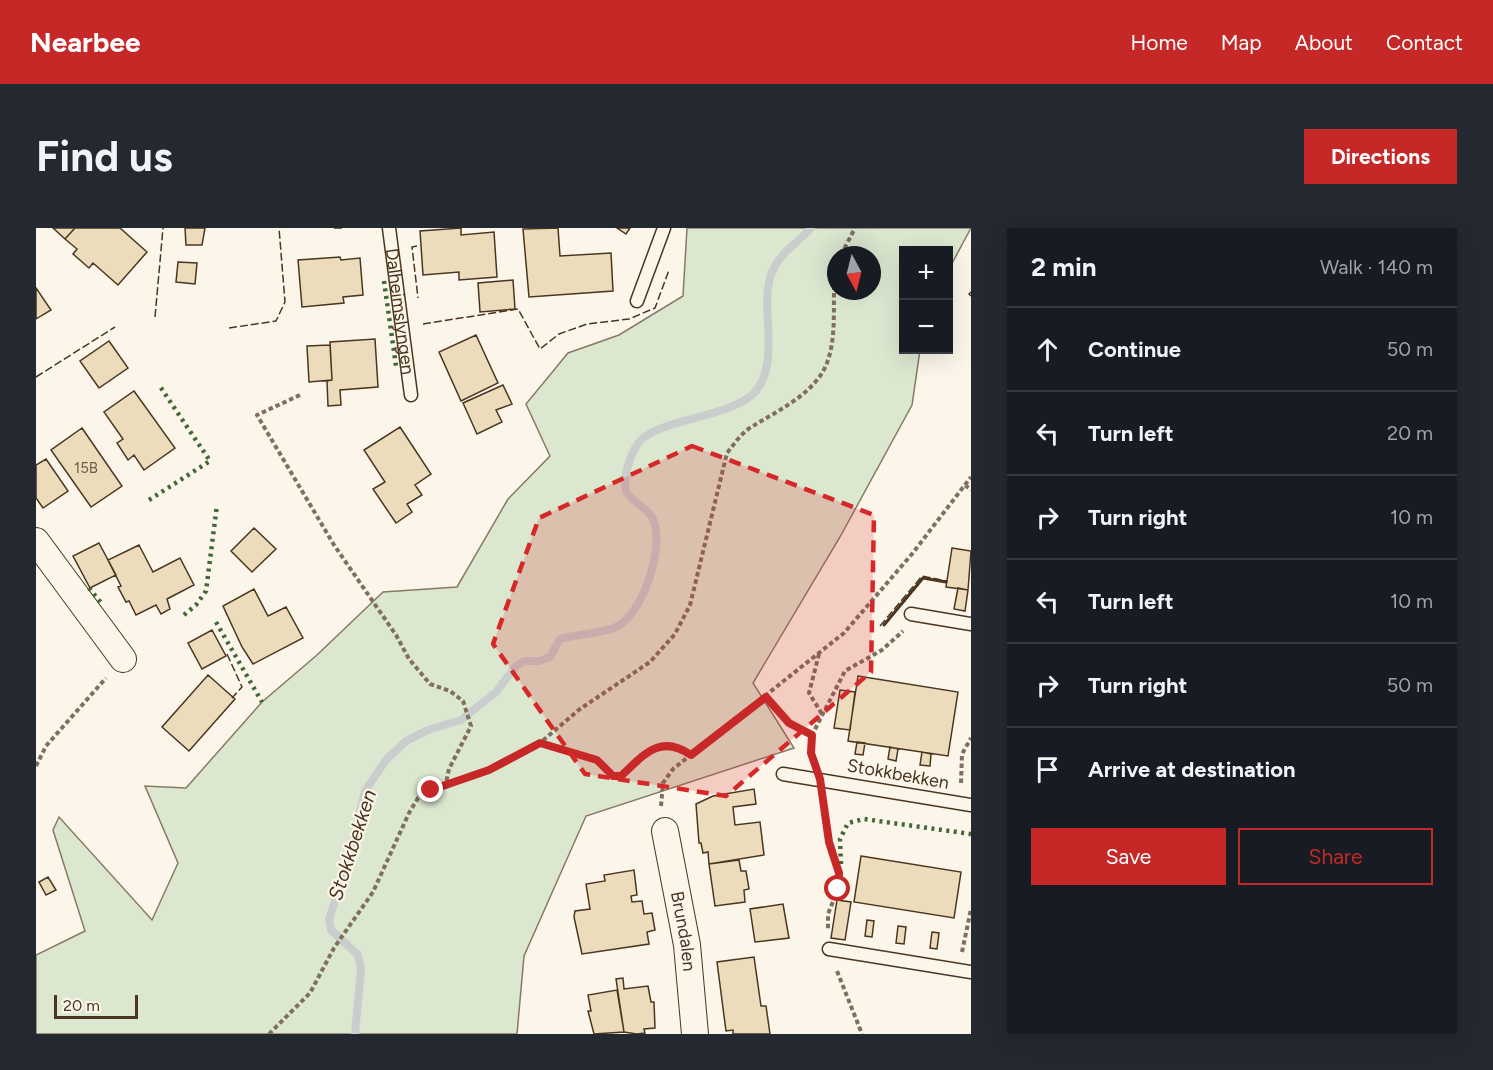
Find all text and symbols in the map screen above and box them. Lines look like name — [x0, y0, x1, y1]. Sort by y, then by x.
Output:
text: Nearbee — [30, 25, 140, 59]
text: Home — [1131, 30, 1188, 55]
text: Map — [1221, 30, 1262, 55]
text: About — [1295, 30, 1353, 55]
text: Contact — [1386, 30, 1463, 55]
button: Directions — [1304, 129, 1457, 184]
text: Find us — [36, 131, 173, 182]
north arrow — [827, 246, 881, 300]
map controls — [899, 246, 953, 354]
button: + — [899, 246, 953, 300]
street label: Dalheimslyngen — [381, 247, 419, 376]
text: 2 min — [1031, 251, 1097, 283]
text: Walk · 140 m — [1320, 255, 1433, 279]
button: − — [899, 300, 953, 354]
icon: ahead — [1031, 333, 1064, 366]
text: Continue — [1088, 336, 1181, 363]
text: 50 m — [1387, 337, 1433, 361]
icon: left — [1031, 417, 1064, 450]
text: Turn left — [1088, 420, 1174, 447]
text: 20 m — [1387, 421, 1433, 445]
house number: 15B — [74, 459, 98, 477]
icon: right — [1031, 501, 1064, 534]
text: Turn right — [1088, 504, 1187, 531]
text: 10 m — [1390, 505, 1433, 529]
icon: left — [1031, 585, 1064, 618]
text: Turn left — [1088, 588, 1174, 615]
text: 10 m — [1390, 589, 1433, 613]
icon: right — [1031, 669, 1064, 702]
text: Turn right — [1088, 672, 1187, 699]
text: 50 m — [1387, 673, 1433, 697]
icon: arrive — [1031, 753, 1064, 786]
street label: Stokkbekken — [845, 754, 951, 794]
text: Arrive at destination — [1088, 756, 1296, 783]
route end — [417, 776, 443, 802]
water label: Stokkbekken — [323, 787, 381, 903]
button: Save — [1031, 828, 1226, 885]
button: Share — [1238, 828, 1433, 885]
route start — [824, 875, 850, 901]
street label: Brundalen — [666, 889, 700, 972]
scale bar — [54, 992, 138, 1020]
text: 20 m — [63, 996, 100, 1015]

